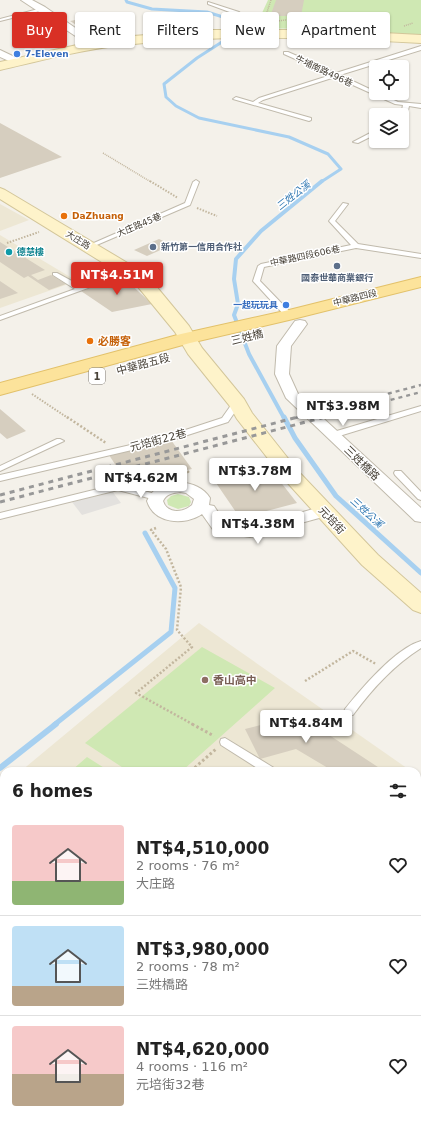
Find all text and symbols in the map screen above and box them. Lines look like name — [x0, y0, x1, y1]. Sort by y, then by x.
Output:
chip: Buy — [12, 12, 67, 48]
chip: Rent — [75, 12, 135, 48]
chip: Filters — [143, 12, 213, 48]
chip: New — [221, 12, 279, 48]
chip: Apartment — [287, 12, 390, 48]
marker: 7-Eleven — [12, 49, 22, 59]
place label: 7-Eleven — [25, 49, 69, 59]
street label: 牛埔南路496巷 — [294, 52, 355, 89]
map controls — [369, 60, 409, 148]
button: locate — [369, 60, 409, 100]
button: layers — [369, 108, 409, 148]
water label: 三姓公溪 — [274, 178, 314, 212]
marker: DaZhuang — [59, 211, 69, 221]
place label: DaZhuang — [72, 211, 124, 221]
street label: 大庄路45巷 — [115, 211, 163, 239]
street label: 大庄路 — [64, 229, 92, 251]
place label: 新竹第一信用合作社 — [161, 241, 242, 252]
marker: 新竹第一信用合作社 — [148, 242, 158, 252]
street label: 中華路四段606巷 — [269, 244, 341, 268]
place label: 德慧樓 — [16, 246, 44, 257]
marker: 德慧樓 — [4, 247, 14, 257]
marker: 國泰世華商業銀行 — [332, 261, 342, 271]
pin: NT$4.51M — [76, 262, 158, 296]
text: NT$4.51M — [80, 267, 154, 282]
place label: 國泰世華商業銀行 — [301, 272, 374, 283]
street label: 中華路四段 — [332, 288, 378, 308]
place label: 一起玩玩具 — [233, 300, 278, 310]
marker: 一起玩玩具 — [281, 300, 291, 310]
street label: 三姓橋 — [230, 327, 265, 348]
place label: 必勝客 — [98, 335, 131, 348]
marker: 必勝客 — [85, 336, 95, 346]
street label: 中華路五段 — [115, 351, 171, 378]
road number: 1 — [89, 368, 105, 384]
pin: NT$3.98M — [302, 393, 384, 427]
text: NT$3.98M — [306, 398, 380, 413]
street label: 元培街22巷 — [128, 427, 188, 454]
street label: 三姓橋路 — [341, 443, 382, 483]
pin: NT$3.78M — [214, 458, 296, 492]
text: NT$3.78M — [218, 463, 292, 478]
pin: NT$4.62M — [100, 465, 182, 499]
text: NT$4.62M — [104, 470, 178, 485]
water label: 三姓公溪 — [348, 495, 387, 531]
street label: 元培街 — [316, 504, 348, 537]
pin: NT$4.38M — [217, 511, 299, 545]
text: NT$4.38M — [221, 516, 295, 531]
place label: 香山高中 — [213, 674, 257, 687]
marker: 香山高中 — [200, 675, 210, 685]
pin: NT$4.84M — [265, 710, 347, 744]
text: NT$4.84M — [269, 715, 343, 730]
icon: filters — [387, 780, 409, 802]
text: 6 homes — [12, 781, 93, 801]
text: NT$4,510,000 — [136, 838, 269, 858]
icon: home — [44, 841, 92, 889]
icon: heart — [387, 854, 409, 876]
text: 2 rooms · 76 m² — [136, 858, 240, 873]
text: 大庄路 — [136, 876, 175, 891]
text: NT$3,980,000 — [136, 939, 269, 959]
icon: home — [44, 942, 92, 990]
icon: heart — [387, 955, 409, 977]
text: 2 rooms · 78 m² — [136, 959, 240, 974]
text: 三姓橋路 — [136, 977, 188, 992]
text: NT$4,620,000 — [136, 1039, 269, 1059]
icon: home — [44, 1042, 92, 1090]
icon: heart — [387, 1055, 409, 1077]
text: 4 rooms · 116 m² — [136, 1059, 248, 1074]
text: 元培街32巷 — [136, 1077, 205, 1092]

